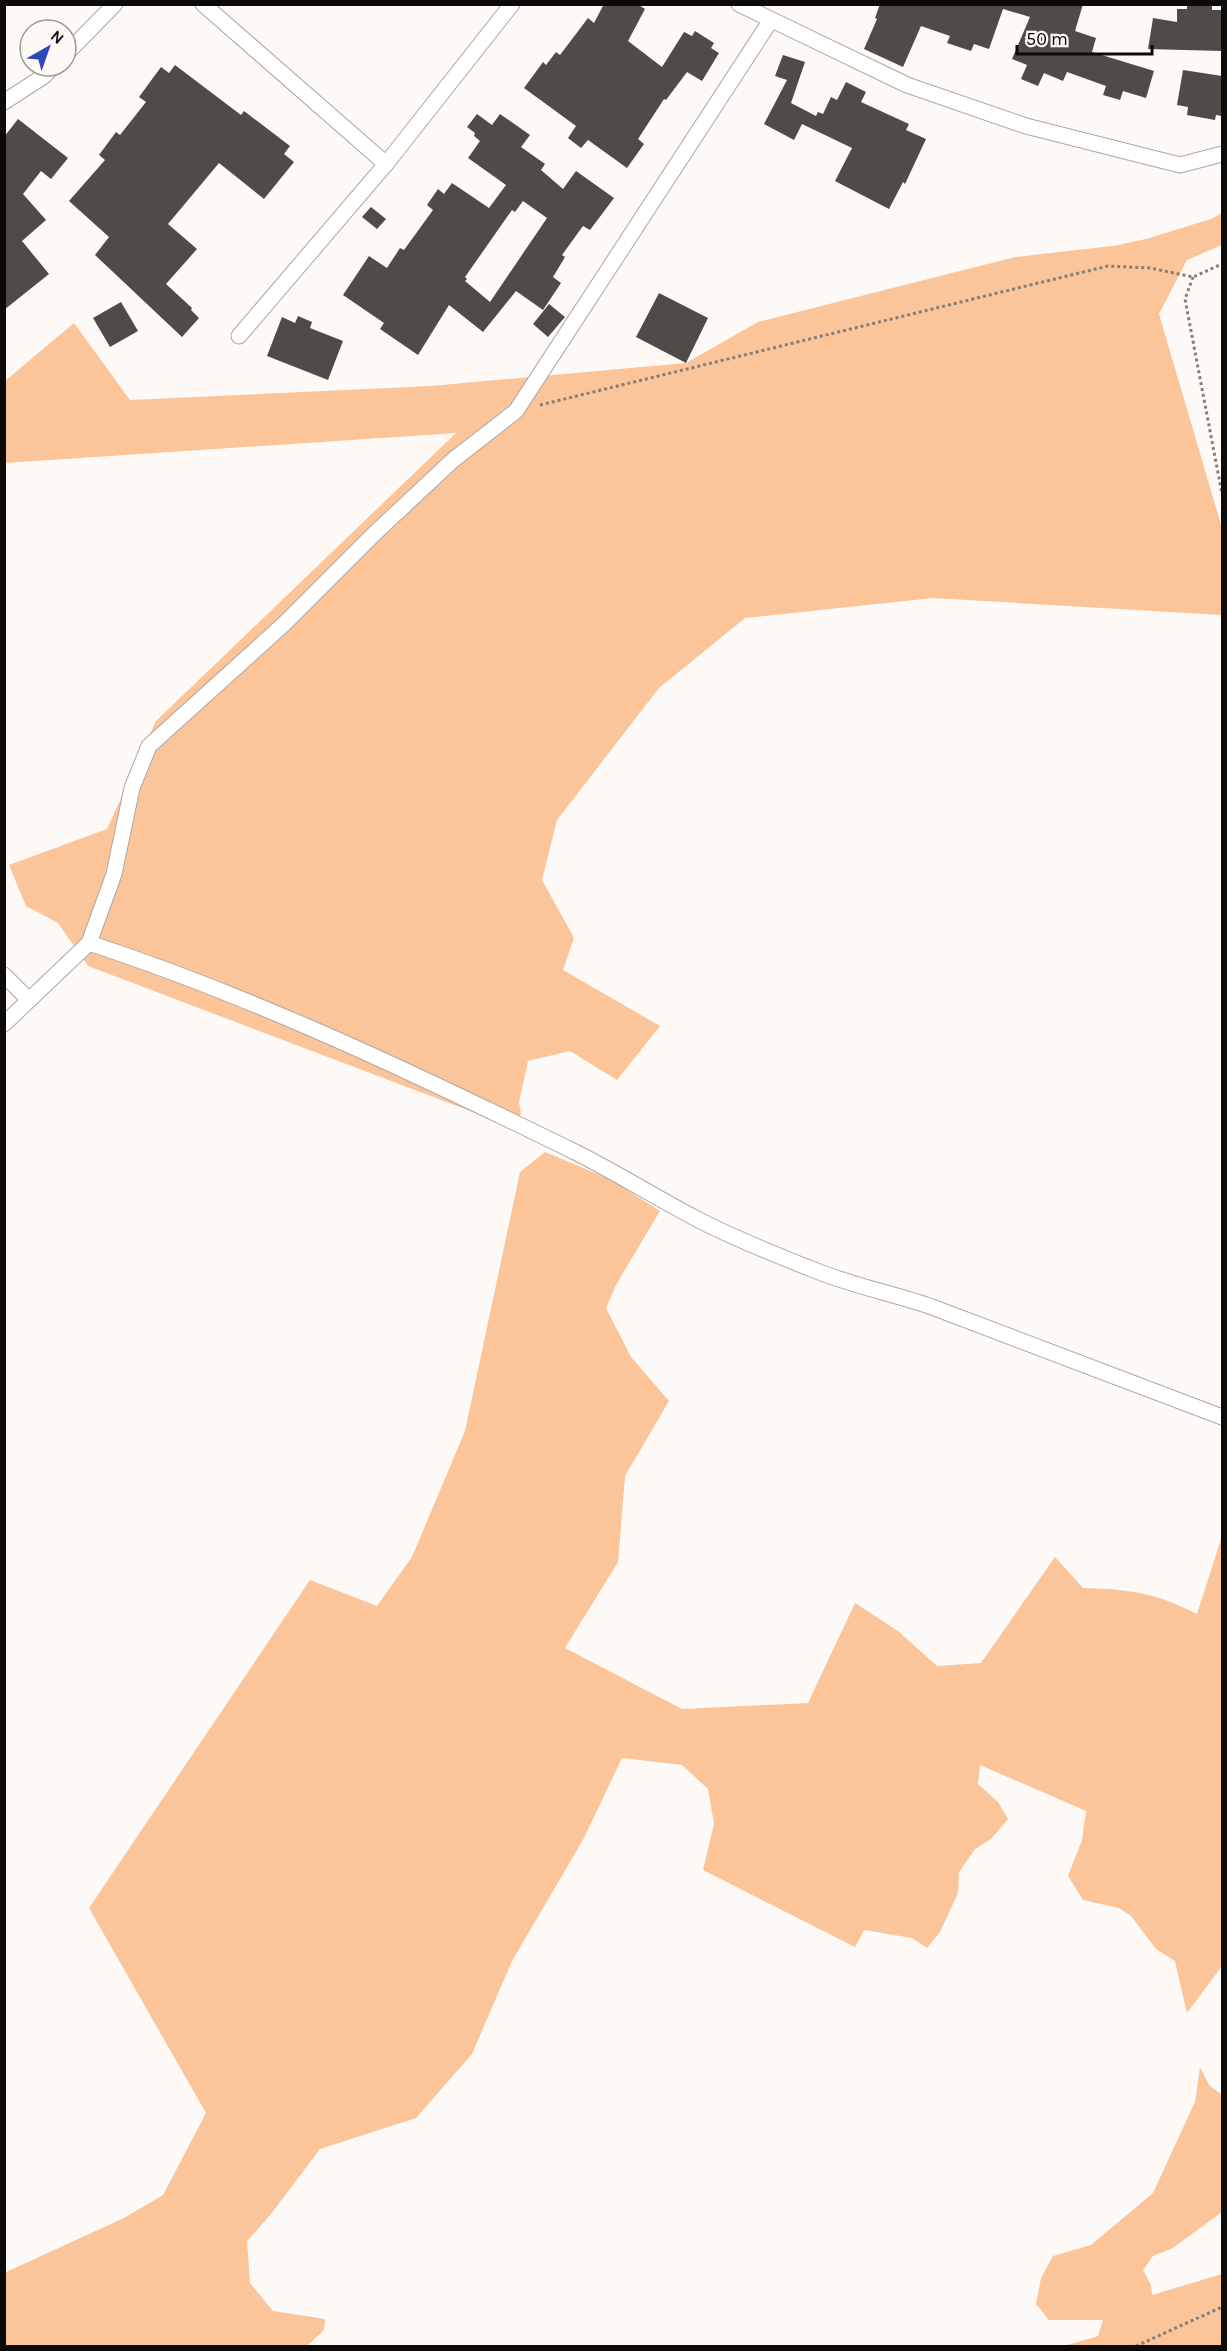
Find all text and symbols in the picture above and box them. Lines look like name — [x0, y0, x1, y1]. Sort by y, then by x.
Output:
north arrow — [18, 18, 78, 78]
scale bar — [1017, 18, 1152, 56]
text: N — [47, 26, 68, 48]
text: 50 m — [1026, 28, 1068, 50]

